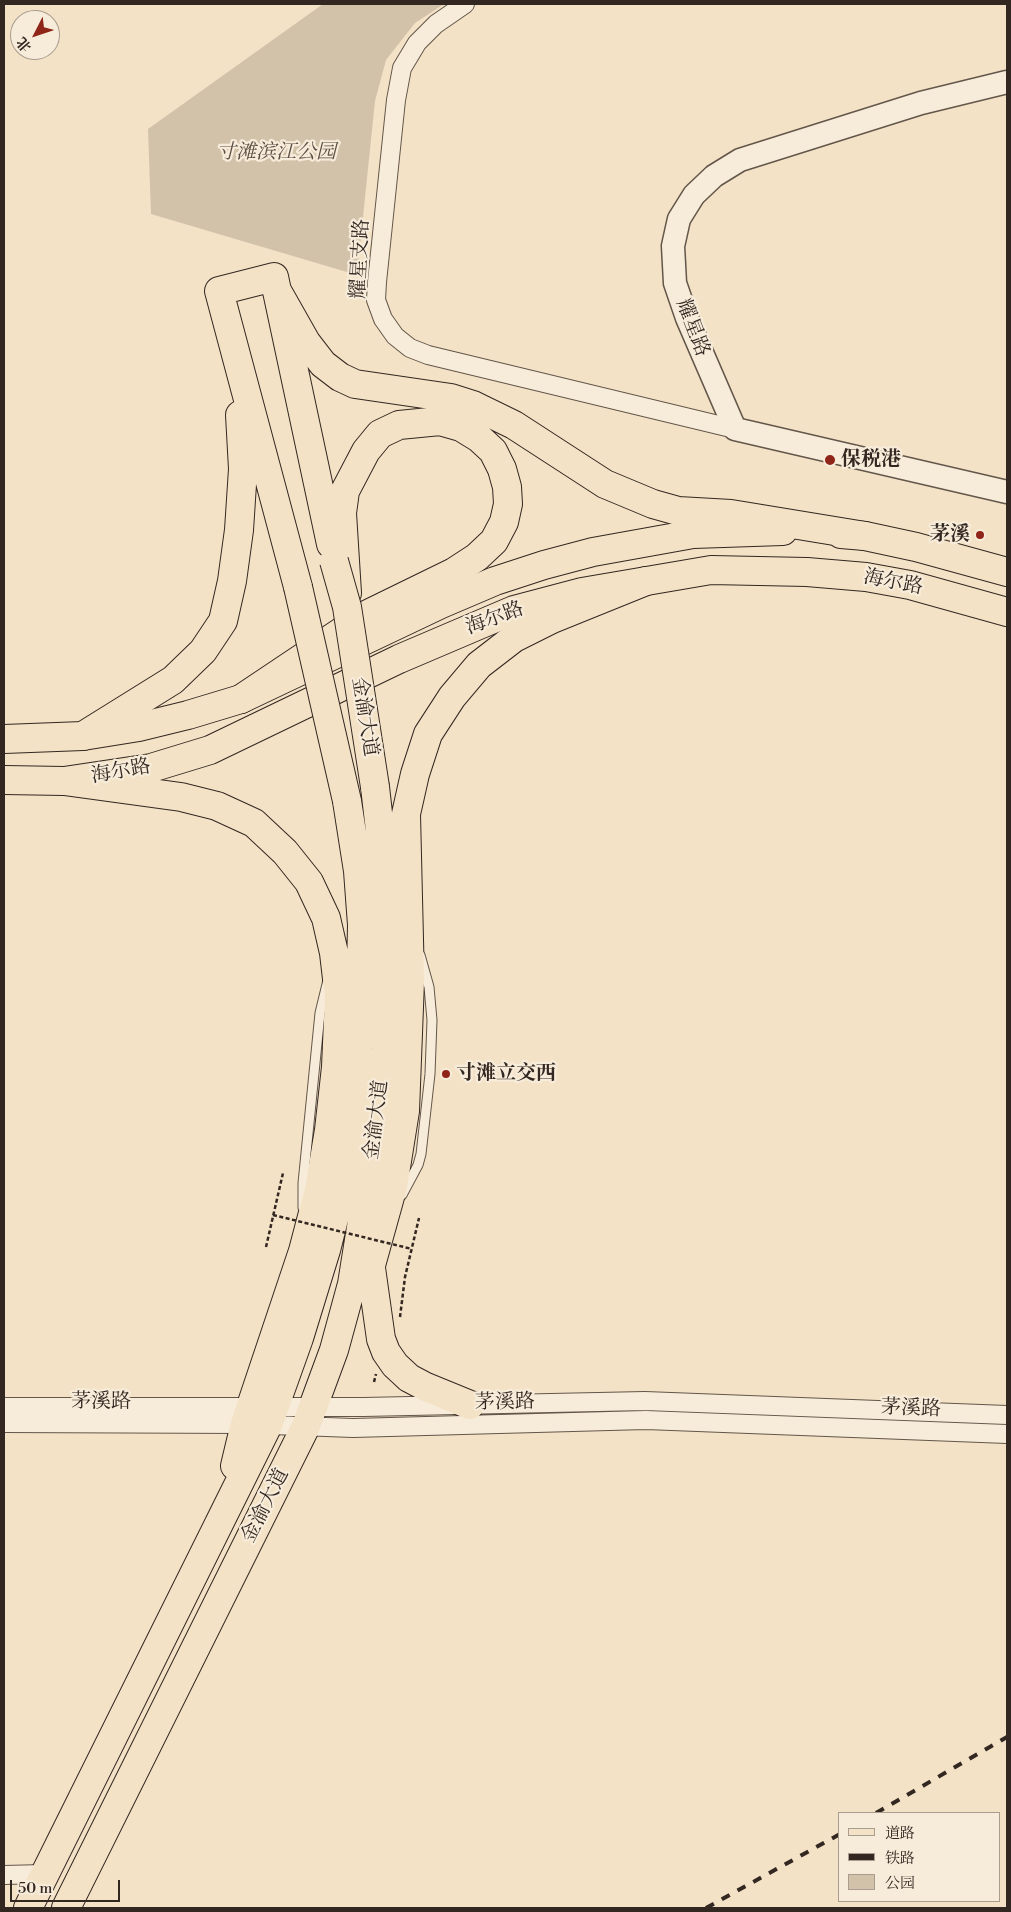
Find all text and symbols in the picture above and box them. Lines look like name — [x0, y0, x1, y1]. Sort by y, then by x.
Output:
north arrow — [10, 10, 60, 60]
text: 北 — [13, 33, 36, 55]
park label: 寸滩滨江公园 — [216, 141, 336, 165]
street label: 耀星支路 — [347, 218, 375, 300]
street label: 耀星路 — [670, 296, 714, 360]
place label: 保税港 — [841, 448, 901, 472]
marker: 保税港 — [823, 453, 837, 467]
place label: 茅溪 — [930, 523, 970, 547]
marker: 茅溪 — [974, 529, 986, 541]
street label: 海尔路 — [861, 565, 925, 601]
street label: 海尔路 — [463, 597, 527, 641]
street label: 金渝大道 — [346, 676, 382, 758]
street label: 海尔路 — [89, 755, 153, 789]
place label: 寸滩立交西 — [456, 1062, 556, 1086]
marker: 寸滩立交西 — [440, 1068, 452, 1080]
street label: 金渝大道 — [360, 1079, 394, 1161]
street label: 茅溪路 — [71, 1390, 131, 1414]
street label: 茅溪路 — [475, 1390, 535, 1416]
street label: 茅溪路 — [881, 1396, 941, 1422]
street label: 金渝大道 — [237, 1465, 295, 1547]
legend — [838, 1812, 1001, 1902]
text: 道路 — [885, 1824, 915, 1843]
text: 铁路 — [885, 1849, 915, 1868]
scale bar — [12, 1870, 122, 1902]
text: 公园 — [885, 1874, 915, 1893]
text: 50 m — [18, 1879, 52, 1898]

